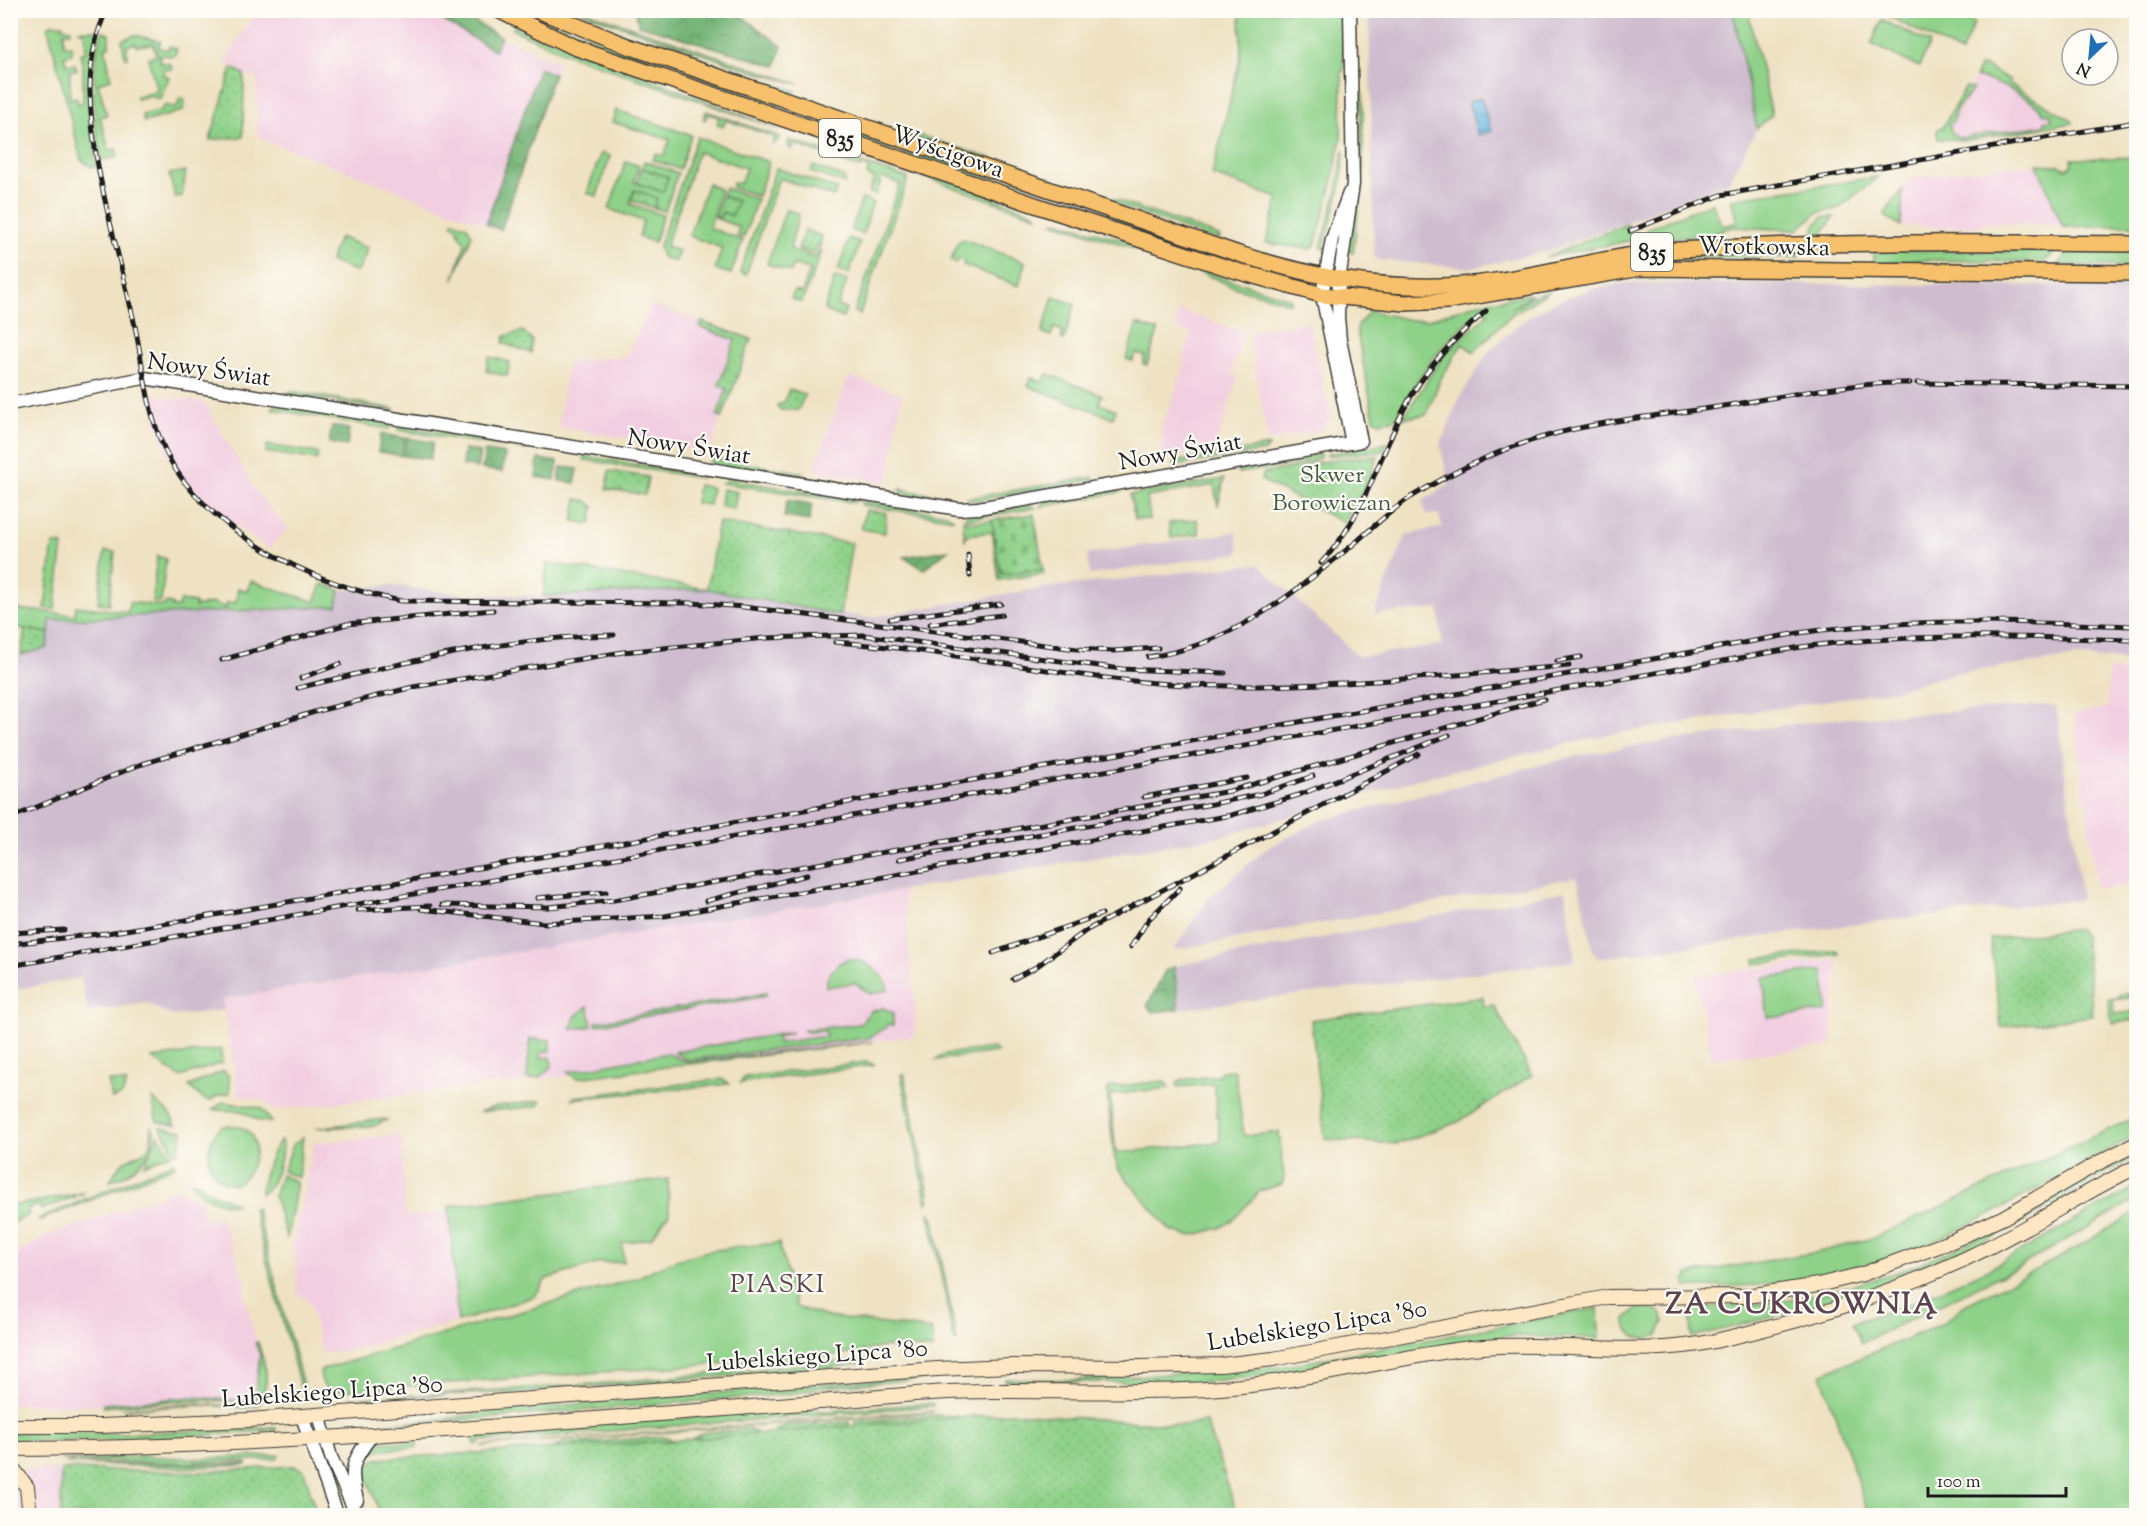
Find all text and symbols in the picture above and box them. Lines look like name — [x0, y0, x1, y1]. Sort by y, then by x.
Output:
north arrow — [2060, 27, 2120, 87]
text: N — [2074, 55, 2095, 81]
street label: Wyścigowa — [886, 118, 1008, 188]
road number: 835 — [819, 119, 861, 157]
street label: Wrotkowska — [1698, 230, 1830, 266]
road number: 835 — [1631, 233, 1673, 271]
street label: Nowy Świat — [145, 345, 273, 396]
street label: Nowy Świat — [625, 421, 753, 474]
street label: Nowy Świat — [1116, 425, 1245, 481]
park label: Skwer Borowiczan — [1272, 459, 1392, 521]
district label: PIASKI — [730, 1267, 826, 1304]
district label: ZA CUKROWNIĄ — [1665, 1284, 1939, 1327]
street label: Lubelskiego Lipca '80 — [1205, 1293, 1429, 1361]
street label: Lubelskiego Lipca '80 — [705, 1332, 929, 1382]
street label: Lubelskiego Lipca '80 — [220, 1368, 444, 1418]
scale bar — [1928, 1460, 2066, 1498]
text: 100 m — [1937, 1470, 1981, 1496]

